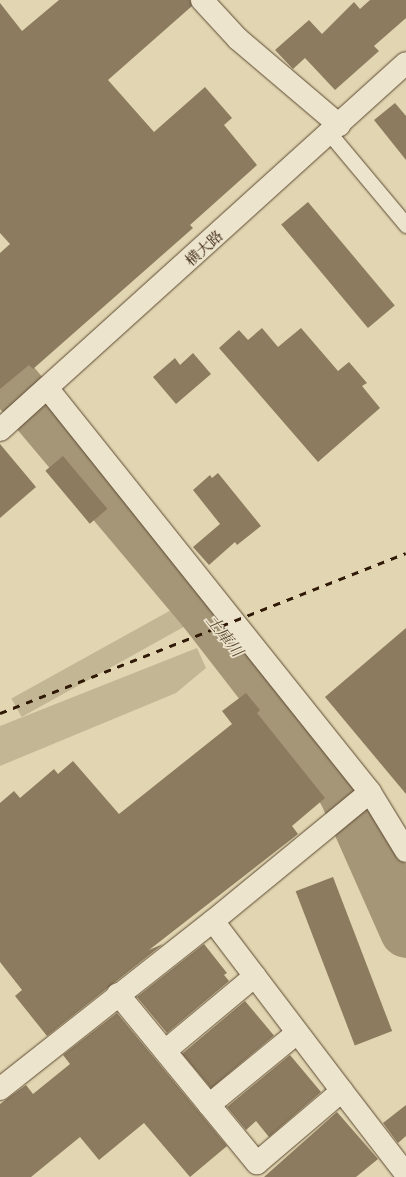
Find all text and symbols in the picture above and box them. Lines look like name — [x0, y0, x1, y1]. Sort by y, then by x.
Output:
street label: 横大路 — [181, 226, 227, 270]
water label: 土庫川 — [202, 611, 246, 661]

